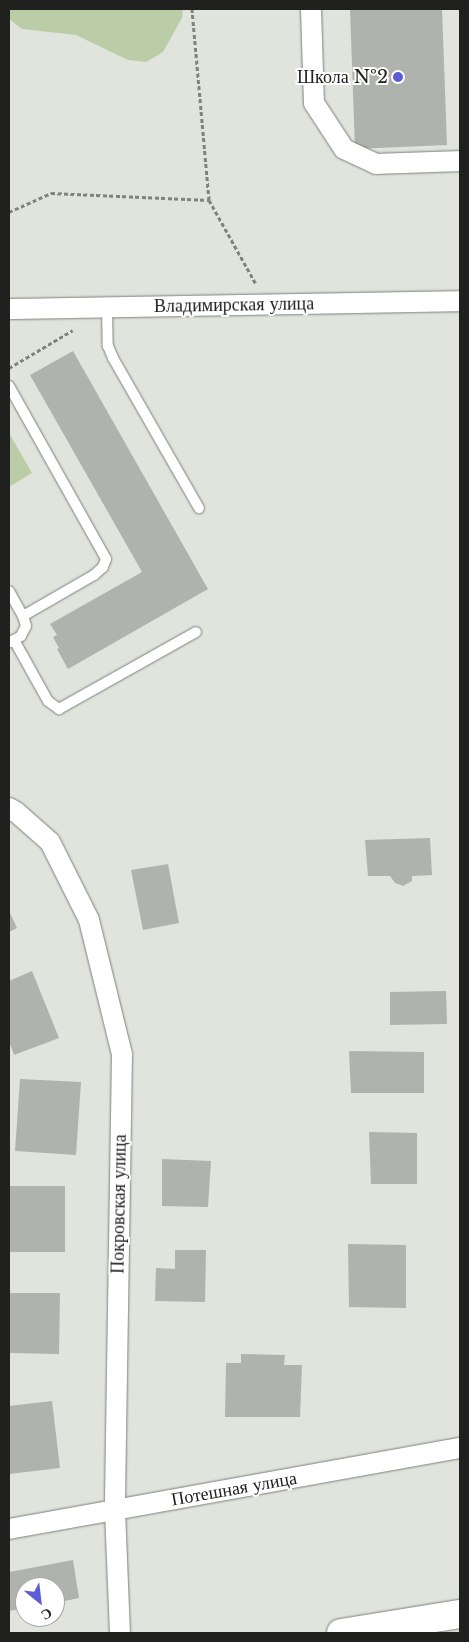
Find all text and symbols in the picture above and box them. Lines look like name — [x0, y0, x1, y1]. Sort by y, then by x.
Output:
place label: Школа №2 — [297, 66, 388, 88]
marker: Школа №2 — [392, 71, 404, 83]
street label: Владимирская улица — [154, 293, 314, 317]
street label: Покровская улица — [107, 1134, 131, 1274]
street label: Потешная улица — [170, 1467, 298, 1511]
north arrow — [15, 1577, 65, 1627]
text: С — [38, 1604, 56, 1625]

